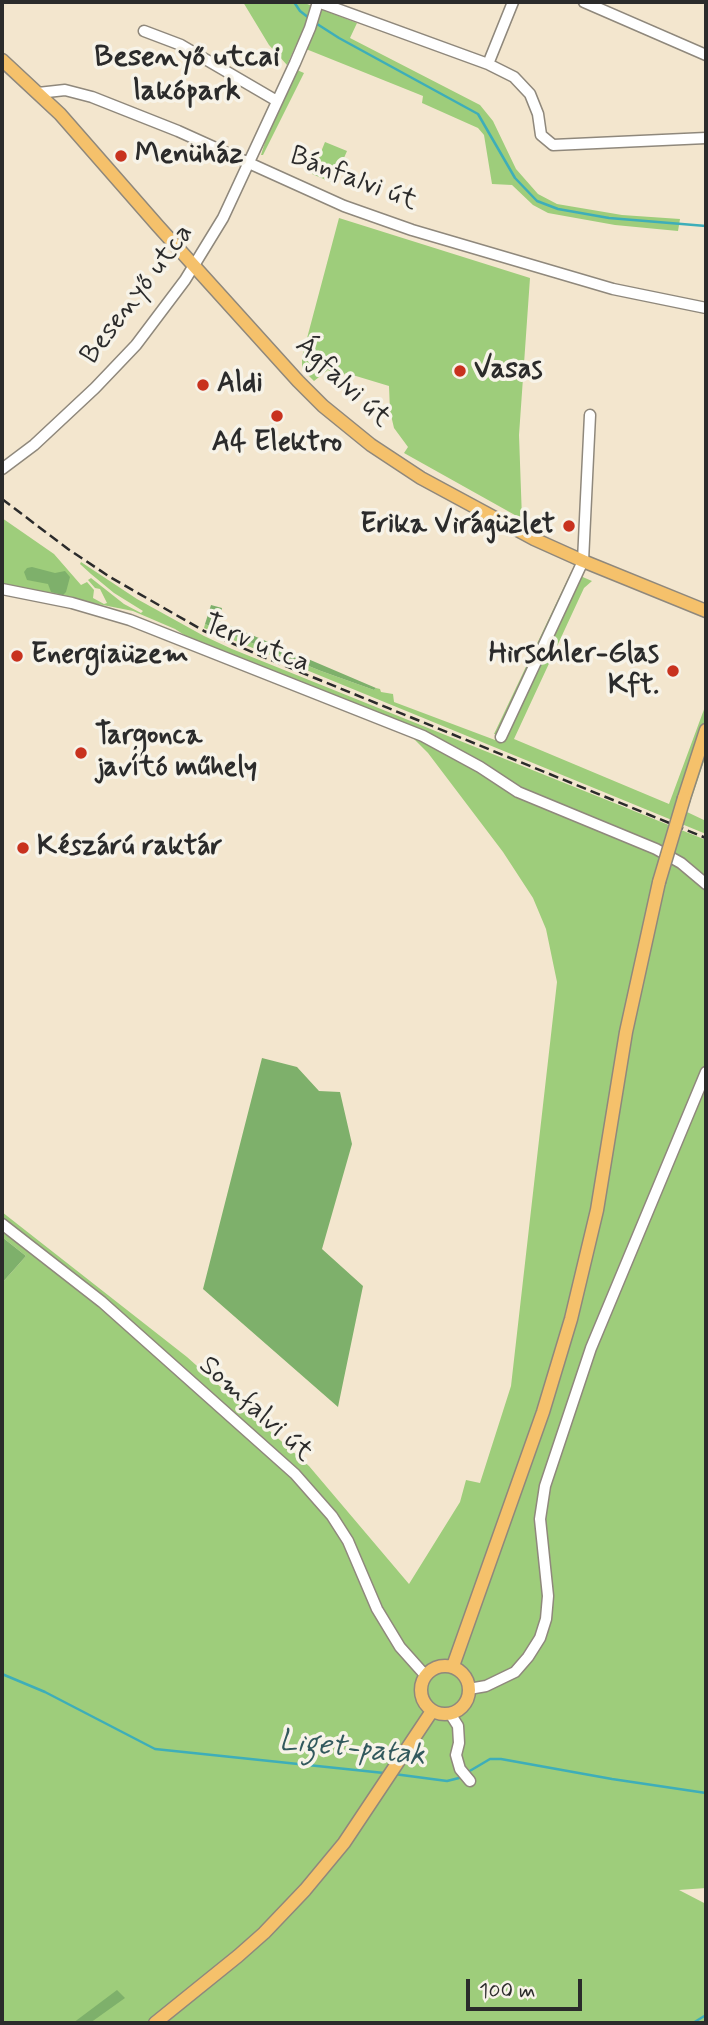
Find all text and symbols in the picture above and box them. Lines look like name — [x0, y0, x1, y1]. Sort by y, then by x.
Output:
district label: Besenyő utcai lakópark — [94, 41, 280, 111]
place label: Menüház — [135, 139, 243, 173]
street label: Bánfalvi út — [285, 140, 421, 220]
marker: Menüház — [113, 148, 129, 164]
street label: Besenyő utca — [74, 218, 202, 372]
street label: Ágfalvi út — [287, 330, 397, 436]
place label: Vasas — [474, 354, 542, 388]
marker: Vasas — [452, 363, 468, 379]
place label: Aldi — [217, 368, 263, 402]
marker: Aldi — [195, 377, 211, 393]
marker: A4 Elektro — [269, 408, 285, 424]
place label: A4 Elektro — [212, 427, 342, 461]
place label: Erika Virágüzlet — [360, 509, 555, 543]
marker: Erika Virágüzlet — [561, 518, 577, 534]
street label: Terv utca — [198, 609, 314, 681]
place label: Hirschler-Glas Kft. — [489, 638, 659, 704]
place label: Energiaüzem — [31, 639, 188, 673]
marker: Energiaüzem — [9, 648, 25, 664]
marker: Hirschler-Glas Kft. — [665, 663, 681, 679]
place label: Targonca javító műhely — [95, 720, 257, 786]
marker: Targonca javító műhely — [73, 745, 89, 761]
place label: Készárú raktár — [37, 831, 222, 865]
marker: Készárú raktár — [15, 840, 31, 856]
street label: Somfalvi út — [191, 1350, 319, 1470]
water label: Liget-patak — [277, 1724, 427, 1776]
scale bar — [470, 1966, 586, 2010]
text: 100 m — [479, 1977, 535, 2005]

